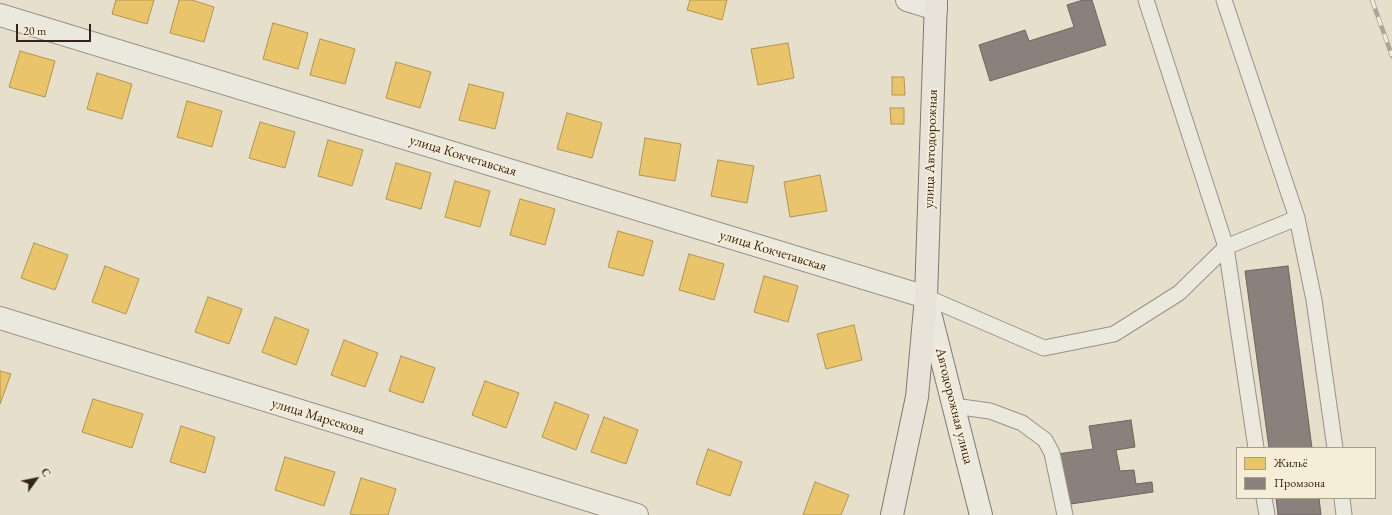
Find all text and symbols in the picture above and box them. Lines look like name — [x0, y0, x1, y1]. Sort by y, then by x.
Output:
scale bar — [18, 16, 93, 42]
text: 20 m — [23, 23, 46, 39]
street label: улица Автодорожная — [921, 89, 941, 209]
street label: улица Кокчетавская — [408, 132, 518, 180]
street label: улица Кокчетавская — [718, 227, 828, 275]
street label: Автодорожная улица — [931, 346, 977, 466]
street label: улица Марсекова — [269, 395, 367, 439]
legend — [1236, 447, 1376, 499]
text: Жильё — [1274, 455, 1307, 471]
north arrow — [16, 459, 56, 499]
text: С — [38, 465, 54, 480]
text: Промзона — [1274, 475, 1325, 491]

